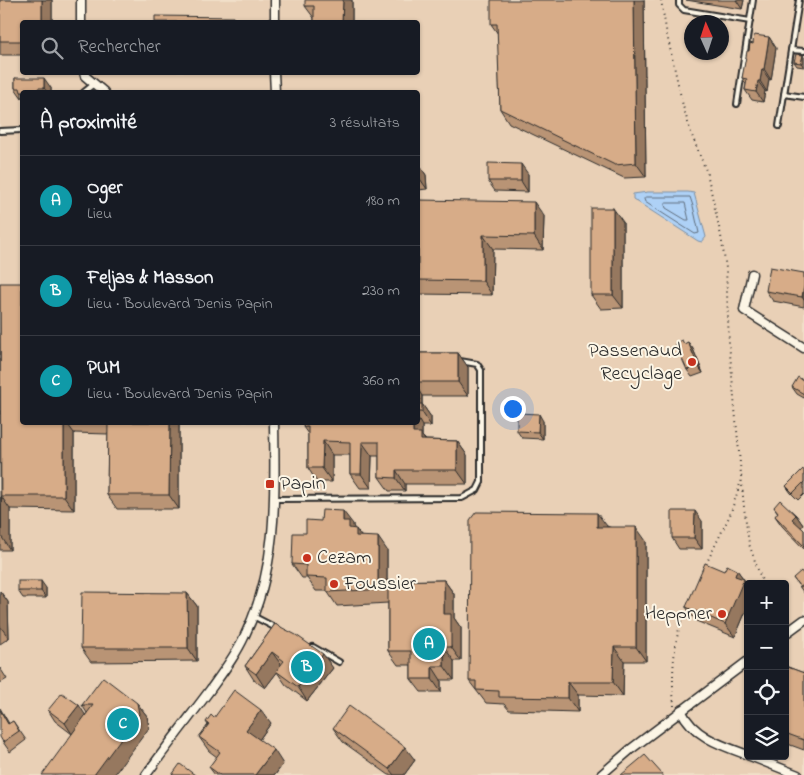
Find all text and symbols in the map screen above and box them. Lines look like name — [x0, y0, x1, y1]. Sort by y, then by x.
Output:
north arrow — [684, 15, 729, 60]
search box — [20, 20, 420, 75]
icon: search — [38, 34, 66, 62]
text: Rechercher — [78, 34, 161, 61]
text: À proximité — [40, 108, 137, 138]
text: 3 résultats — [330, 111, 400, 135]
text: Oger — [87, 175, 122, 202]
text: A — [51, 189, 61, 213]
text: 180 m — [366, 189, 400, 213]
text: Lieu — [87, 202, 112, 226]
text: Feljas & Masson — [87, 265, 213, 292]
text: B — [51, 279, 61, 303]
text: 230 m — [362, 279, 400, 303]
text: Lieu · Boulevard Denis Papin — [87, 292, 273, 316]
place label: Passenaud Recyclage — [588, 337, 682, 390]
text: PUM — [87, 355, 120, 382]
marker: Passenaud Recyclage — [686, 356, 698, 368]
text: C — [52, 369, 60, 393]
text: 360 m — [363, 369, 400, 393]
text: Lieu · Boulevard Denis Papin — [87, 382, 273, 406]
your location — [500, 396, 526, 422]
place label: Papin — [280, 470, 326, 499]
marker: Papin — [264, 478, 276, 490]
place label: Cezam — [317, 544, 372, 573]
marker: Cezam — [301, 552, 313, 564]
place label: Foussier — [343, 570, 417, 599]
marker: Foussier — [328, 578, 340, 590]
map controls — [744, 580, 789, 760]
button: + — [744, 580, 789, 625]
place label: Heppner — [645, 600, 713, 629]
marker: Heppner — [716, 608, 728, 620]
pin: A — [413, 625, 445, 663]
button: − — [744, 625, 789, 670]
pin: B — [291, 648, 323, 686]
button: locate — [744, 670, 789, 715]
pin: C — [107, 705, 139, 743]
button: layers — [744, 715, 789, 760]

